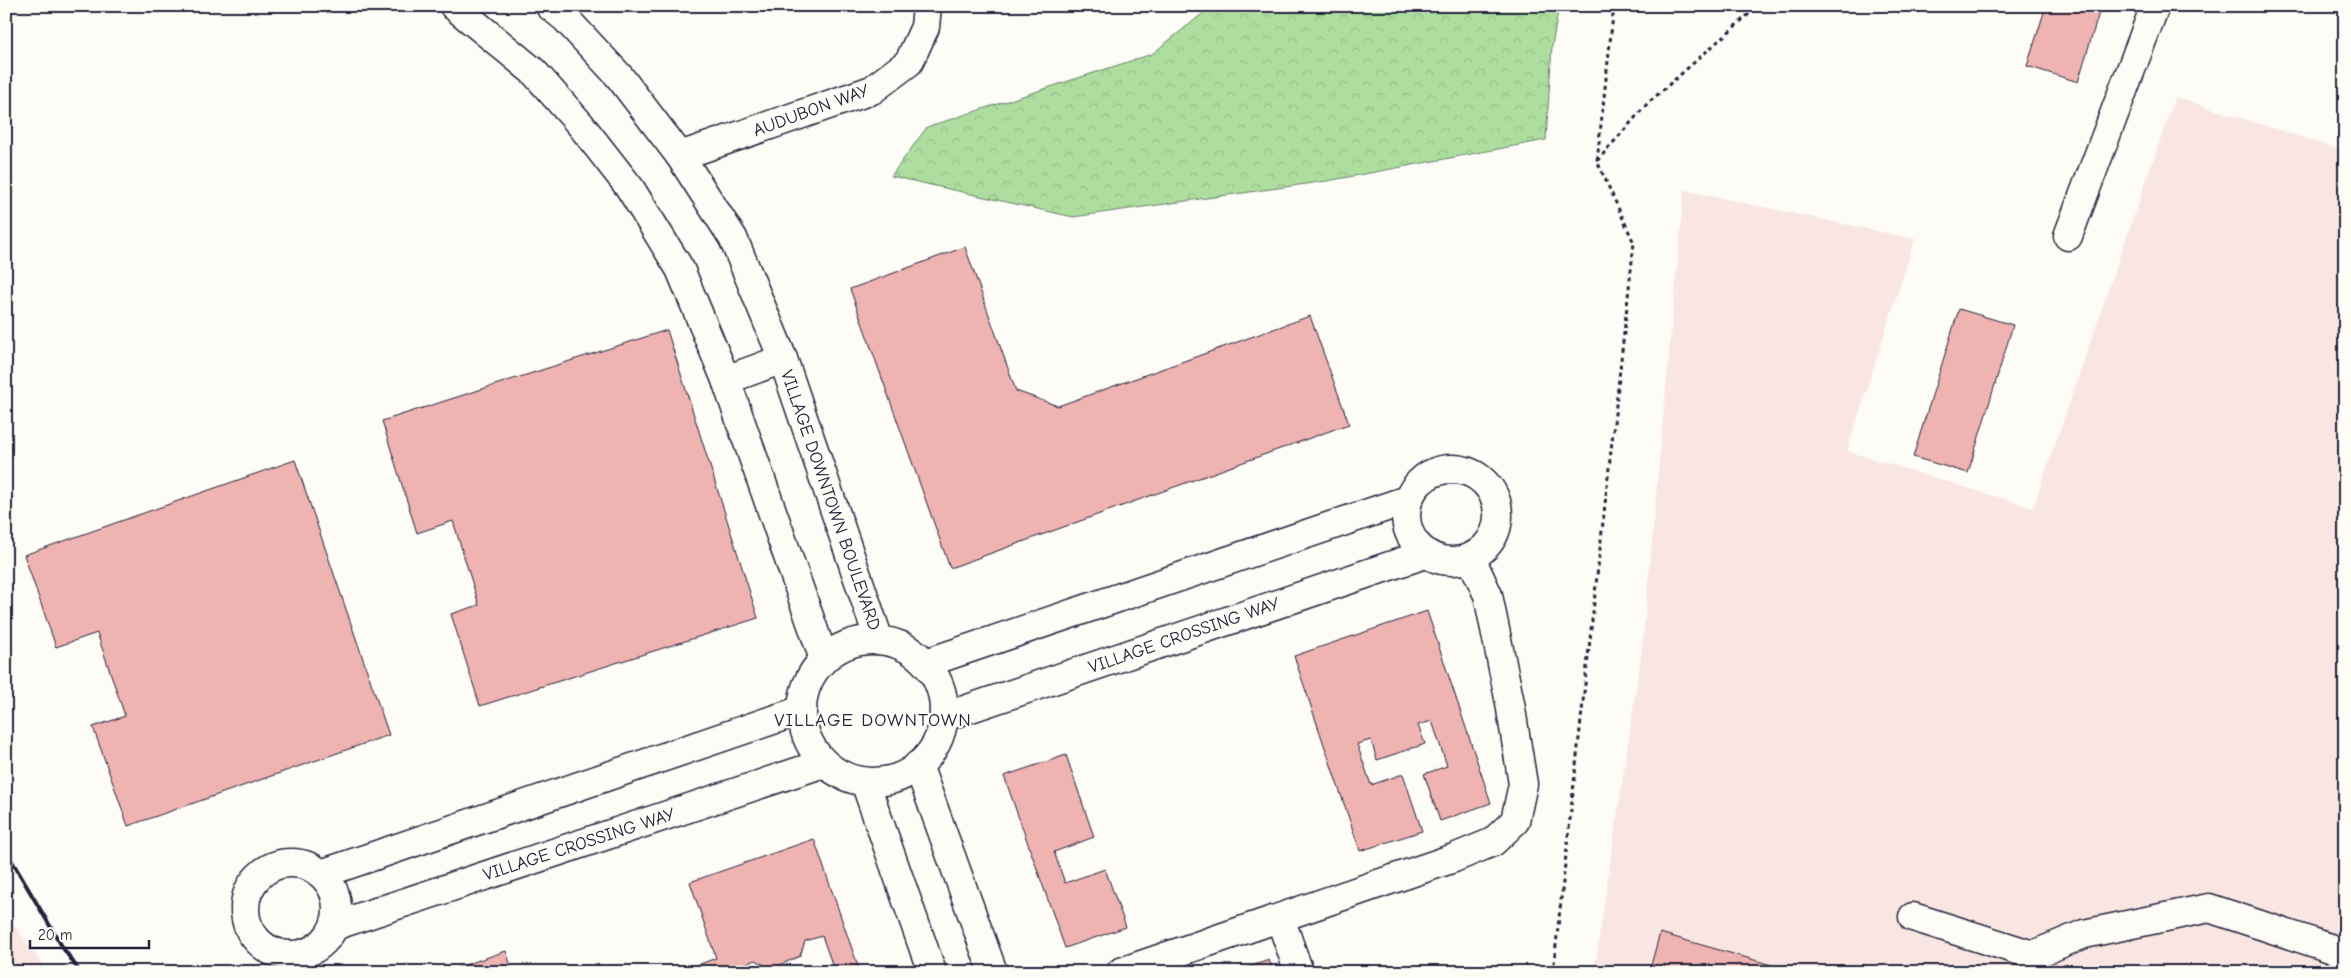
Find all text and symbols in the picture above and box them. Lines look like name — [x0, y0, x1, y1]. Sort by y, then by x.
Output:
street label: AUDUBON WAY — [750, 80, 872, 141]
street label: VILLAGE DOWNTOWN BOULEVARD — [776, 367, 885, 633]
street label: VILLAGE CROSSING WAY — [1086, 593, 1283, 678]
district label: VILLAGE DOWNTOWN — [774, 709, 972, 731]
street label: VILLAGE CROSSING WAY — [480, 803, 678, 885]
scale bar — [30, 918, 149, 950]
text: 20 m — [38, 926, 72, 944]

